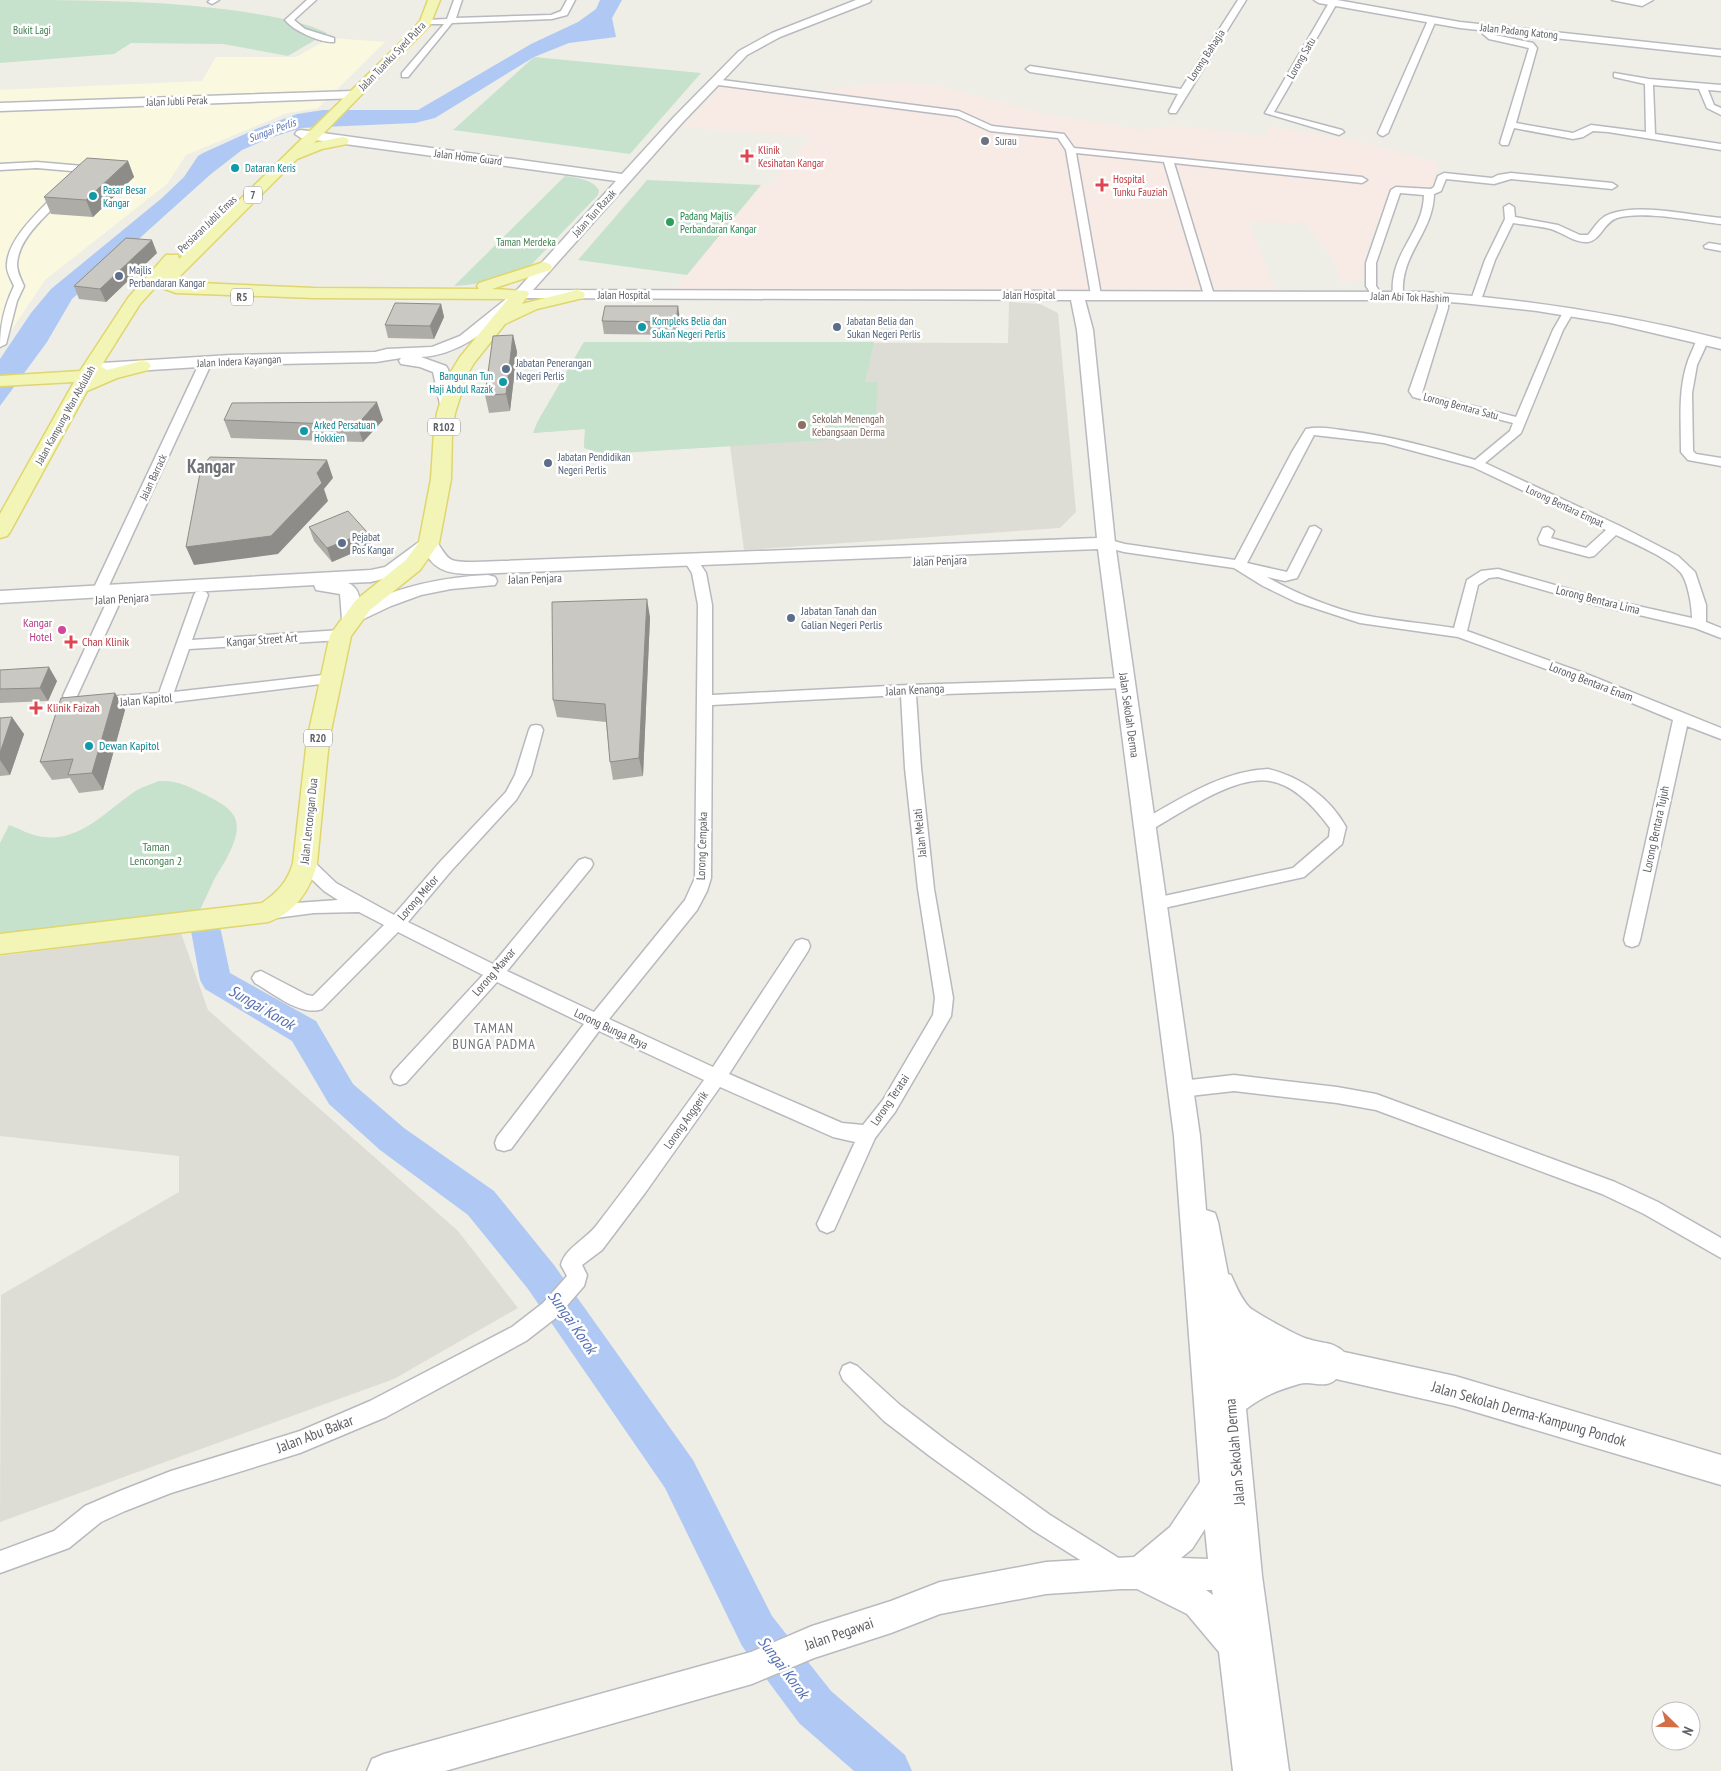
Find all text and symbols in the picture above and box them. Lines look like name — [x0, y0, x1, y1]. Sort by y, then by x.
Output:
street label: Jalan Tuanku Syed Putra — [355, 19, 429, 94]
street label: Jalan Padang Katong — [1478, 20, 1559, 42]
park label: Bukit Lagi — [13, 23, 51, 37]
street label: Lorong Bahagia — [1184, 26, 1228, 84]
street label: Lorong Satu — [1284, 35, 1319, 81]
street label: Jalan Jubli Perak — [145, 93, 209, 109]
water label: Sungai Perlis — [247, 115, 299, 145]
place label: Surau — [995, 134, 1017, 148]
marker: Surau — [979, 135, 991, 147]
place label: Klinik Kesihatan Kangar — [758, 143, 824, 170]
street label: Jalan Home Guard — [432, 146, 503, 168]
marker: Klinik Kesihatan Kangar — [740, 149, 754, 163]
place label: Dataran Keris — [245, 161, 296, 175]
marker: Dataran Keris — [229, 162, 241, 174]
place label: Hospital Tunku Fauziah — [1113, 172, 1167, 199]
marker: Hospital Tunku Fauziah — [1095, 178, 1109, 192]
place label: Pasar Besar Kangar — [103, 183, 146, 210]
road number: 7 — [244, 186, 262, 204]
street label: Jalan Tun Razak — [568, 186, 619, 240]
marker: Pasar Besar Kangar — [87, 190, 99, 202]
street label: Persiaran Jubli Emas — [175, 192, 240, 256]
place label: Padang Majlis Perbandaran Kangar — [680, 209, 757, 236]
marker: Padang Majlis Perbandaran Kangar — [664, 216, 676, 228]
park label: Taman Merdeka — [496, 235, 556, 249]
place label: Majlis Perbandaran Kangar — [129, 263, 206, 290]
marker: Majlis Perbandaran Kangar — [113, 270, 125, 282]
road number: R5 — [231, 288, 253, 306]
street label: Jalan Hospital — [597, 288, 651, 302]
street label: Jalan Hospital — [1002, 288, 1056, 302]
street label: Jalan Abi Tok Hashim — [1369, 289, 1450, 305]
place label: Kompleks Belia dan Sukan Negeri Perlis — [652, 314, 727, 341]
place label: Jabatan Belia dan Sukan Negeri Perlis — [846, 314, 921, 341]
marker: Kompleks Belia dan Sukan Negeri Perlis — [636, 321, 648, 333]
marker: Jabatan Belia dan Sukan Negeri Perlis — [831, 321, 843, 333]
street label: Jalan Indera Kayangan — [195, 352, 282, 370]
place label: Jabatan Penerangan Negeri Perlis — [515, 356, 592, 383]
street label: Jalan Kampung Wan Abdullah — [31, 363, 98, 468]
marker: Jabatan Penerangan Negeri Perlis — [500, 363, 512, 375]
place label: Bangunan Tun Haji Abdul Razak — [429, 369, 494, 396]
marker: Bangunan Tun Haji Abdul Razak — [497, 376, 509, 388]
street label: Lorong Bentara Satu — [1422, 389, 1500, 423]
place label: Sekolah Menengah Kebangsaan Derma — [812, 412, 885, 439]
place label: Arked Persatuan Hokkien — [314, 418, 376, 445]
road number: R102 — [428, 418, 460, 436]
marker: Sekolah Menengah Kebangsaan Derma — [796, 419, 808, 431]
marker: Arked Persatuan Hokkien — [298, 425, 310, 437]
place label: Jabatan Pendidikan Negeri Perlis — [557, 450, 631, 477]
street label: Jalan Barrack — [136, 451, 170, 503]
district label: Kangar — [187, 454, 235, 478]
marker: Jabatan Pendidikan Negeri Perlis — [542, 457, 554, 469]
street label: Lorong Bentara Empat — [1524, 482, 1606, 530]
place label: Pejabat Pos Kangar — [352, 530, 394, 557]
marker: Pejabat Pos Kangar — [336, 537, 348, 549]
street label: Jalan Penjara — [912, 552, 967, 569]
street label: Jalan Penjara — [507, 570, 562, 587]
street label: Lorong Bentara Lima — [1555, 582, 1642, 617]
street label: Jalan Penjara — [94, 590, 149, 607]
place label: Jabatan Tanah dan Galian Negeri Perlis — [800, 603, 882, 632]
marker: Jabatan Tanah dan Galian Negeri Perlis — [785, 612, 797, 624]
place label: Kangar Hotel — [23, 615, 53, 644]
marker: Kangar Hotel — [56, 624, 68, 636]
street label: Kangar Street Art — [226, 629, 299, 649]
place label: Chan Klinik — [82, 634, 130, 649]
marker: Chan Klinik — [64, 635, 78, 649]
street label: Lorong Bentara Enam — [1547, 659, 1635, 705]
street label: Jalan Sekolah Derma — [1116, 671, 1143, 758]
street label: Jalan Kenanga — [884, 680, 945, 699]
street label: Jalan Kapitol — [118, 690, 173, 709]
place label: Klinik Faizah — [47, 700, 100, 715]
marker: Klinik Faizah — [29, 701, 43, 715]
road number: R20 — [304, 730, 332, 746]
place label: Dewan Kapitol — [99, 738, 160, 753]
marker: Dewan Kapitol — [83, 740, 95, 752]
street label: Jalan Lencongan Dua — [296, 777, 320, 866]
street label: Lorong Bentara Tujuh — [1639, 784, 1672, 874]
street label: Jalan Melati — [909, 808, 930, 859]
street label: Lorong Cempaka — [693, 811, 710, 880]
park label: Taman Lencongan 2 — [130, 839, 182, 868]
street label: Lorong Melor — [394, 871, 442, 923]
street label: Lorong Mawar — [469, 944, 519, 999]
water label: Sungai Korok — [226, 980, 300, 1035]
street label: Lorong Bunga Raya — [572, 1005, 651, 1052]
district label: TAMAN BUNGA PADMA — [452, 1019, 536, 1053]
street label: Lorong Teratai — [867, 1071, 912, 1128]
street label: Lorong Anggerik — [660, 1087, 711, 1152]
water label: Sungai Korok — [544, 1286, 603, 1359]
street label: Jalan Sekolah Derma-Kampung Pondok — [1429, 1376, 1629, 1450]
street label: Jalan Sekolah Derma — [1220, 1398, 1249, 1507]
street label: Jalan Abu Bakar — [273, 1410, 357, 1457]
street label: Jalan Pegawai — [801, 1613, 876, 1655]
water label: Sungai Korok — [754, 1632, 815, 1703]
north arrow — [1651, 1701, 1701, 1751]
text: N — [1678, 1724, 1698, 1738]

